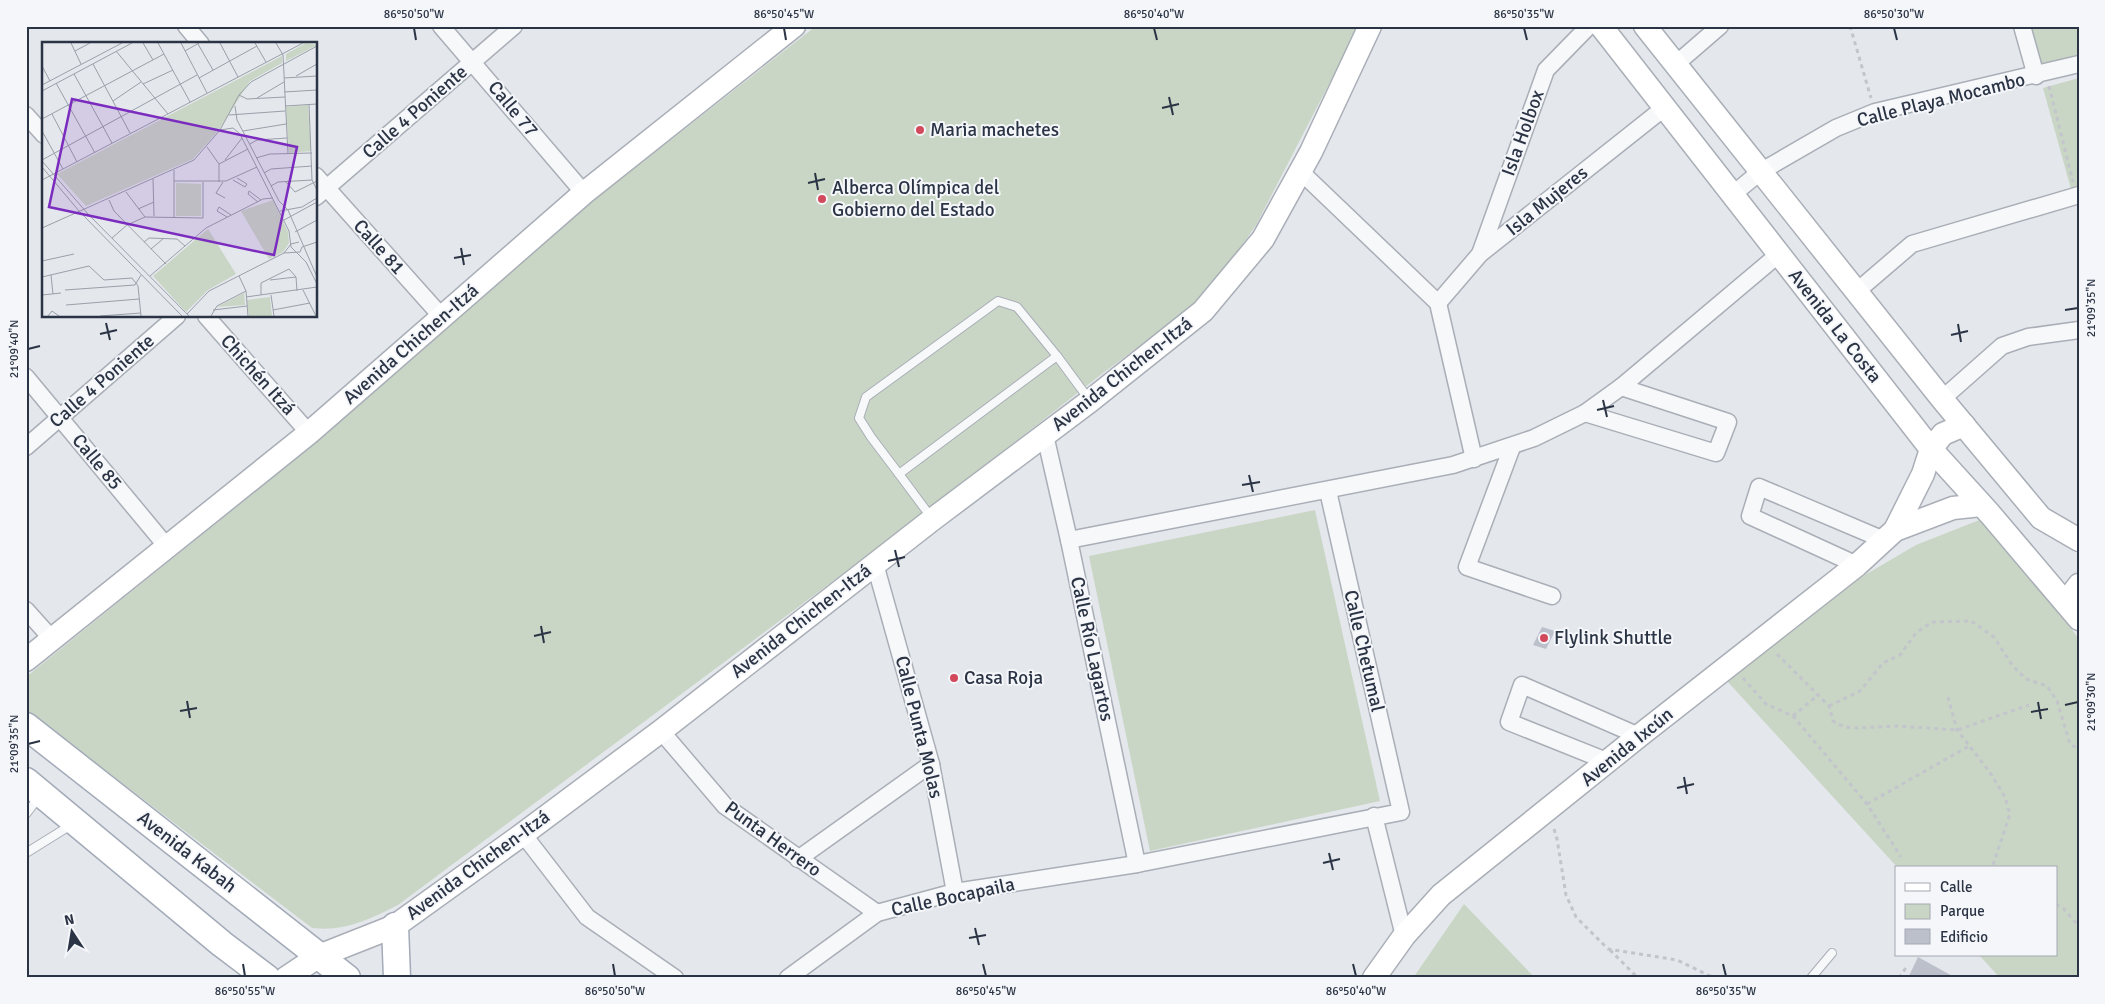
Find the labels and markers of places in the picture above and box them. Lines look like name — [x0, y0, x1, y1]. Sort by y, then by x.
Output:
place label: Maria machetes — [930, 118, 1059, 142]
marker: Maria machetes — [914, 124, 926, 136]
place label: Alberca Olímpica del Gobierno del Estado — [832, 176, 999, 222]
marker: Alberca Olímpica del Gobierno del Estado — [816, 193, 828, 205]
place label: Flylink Shuttle — [1554, 626, 1672, 650]
marker: Flylink Shuttle — [1538, 632, 1550, 644]
place label: Casa Roja — [964, 666, 1043, 690]
marker: Casa Roja — [948, 672, 960, 684]

